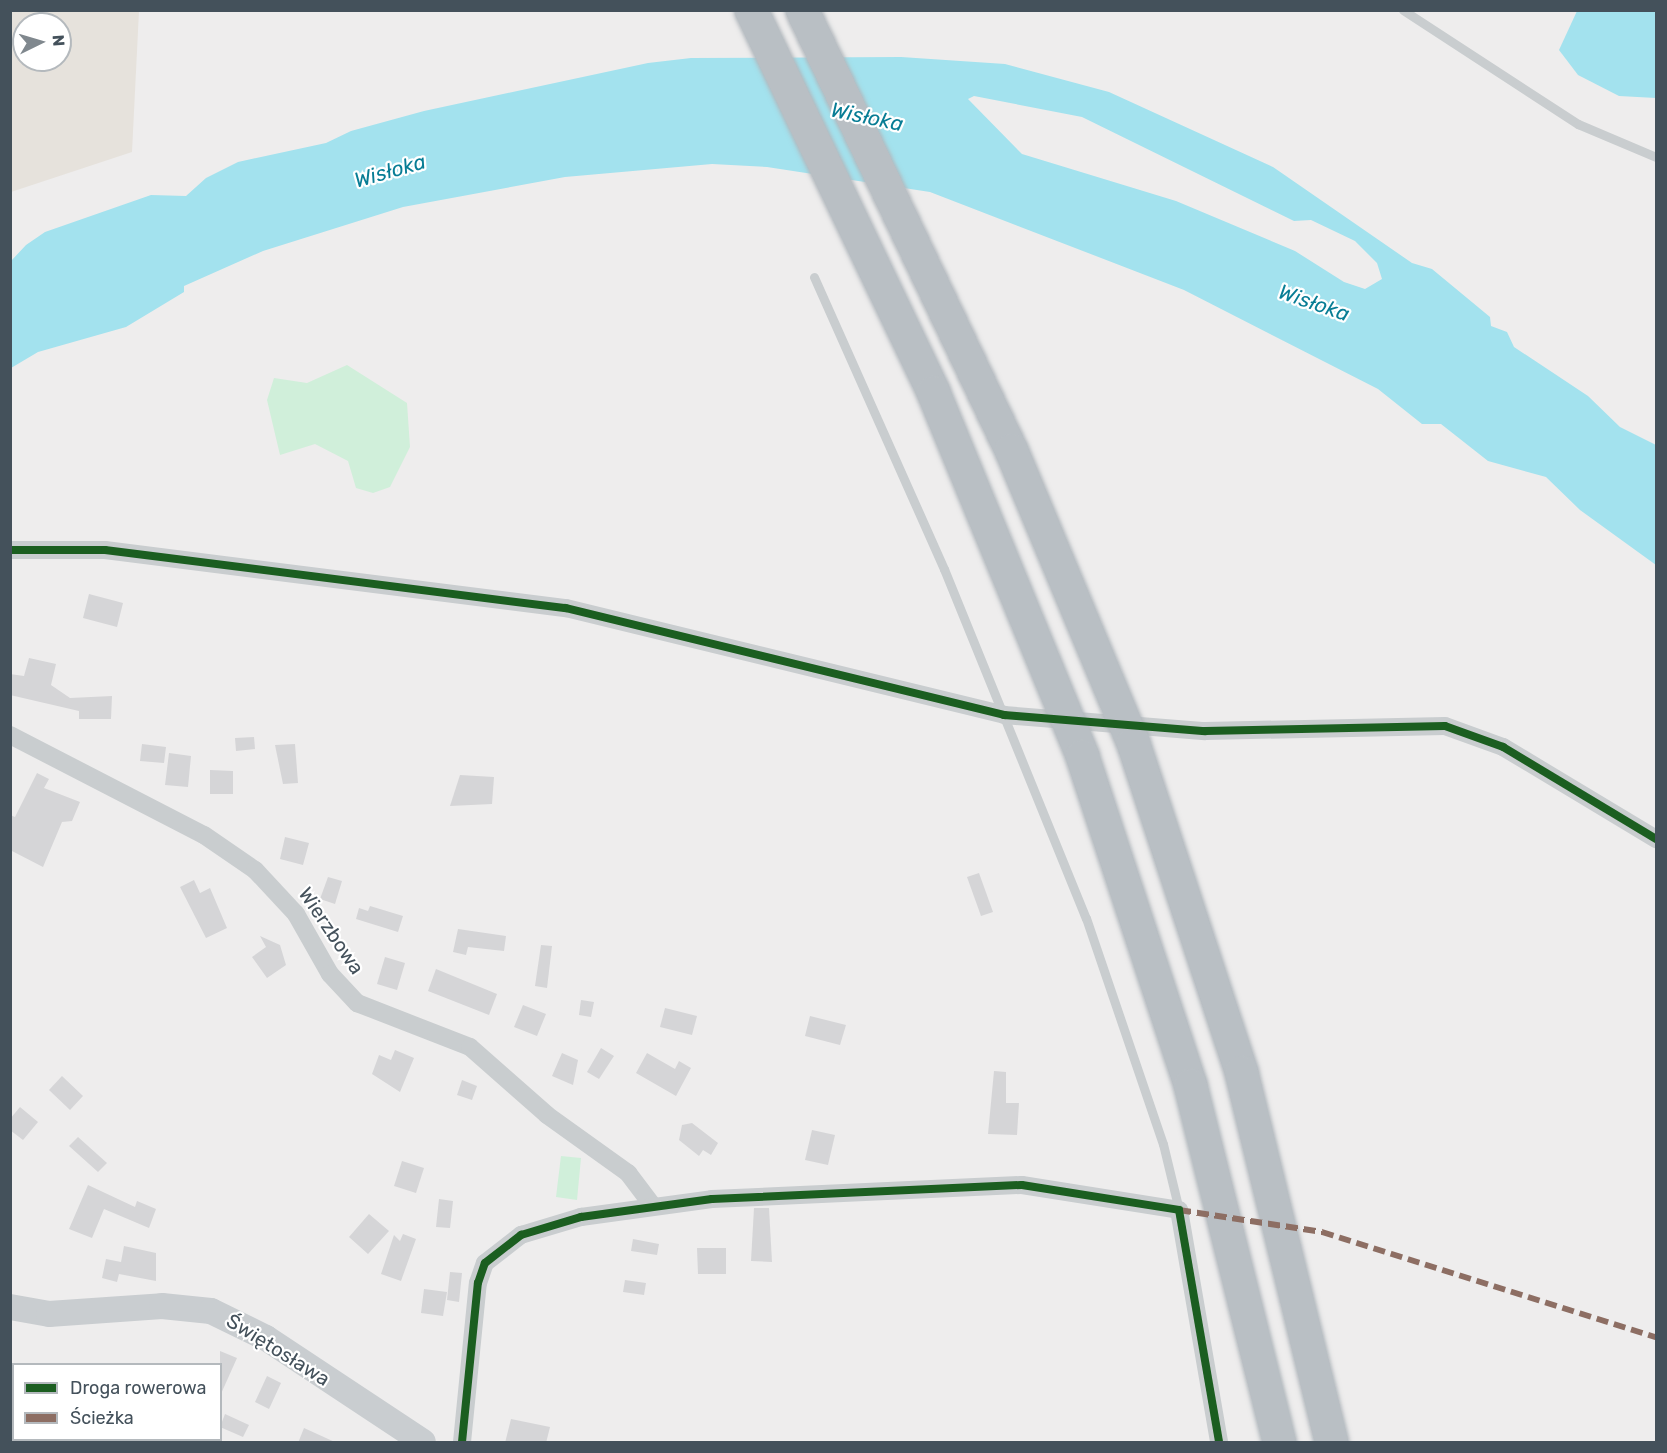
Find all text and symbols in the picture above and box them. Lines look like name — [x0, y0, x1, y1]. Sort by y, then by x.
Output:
north arrow — [12, 12, 72, 72]
text: N — [48, 34, 68, 47]
water label: Wisłoka — [828, 97, 906, 137]
water label: Wisłoka — [351, 149, 429, 193]
water label: Wisłoka — [1275, 279, 1353, 327]
street label: Wierzbowa — [293, 883, 369, 979]
street label: Świętosława — [222, 1309, 334, 1391]
legend — [12, 1363, 222, 1441]
text: Droga rowerowa — [70, 1377, 206, 1399]
text: Ścieżka — [70, 1407, 134, 1429]

